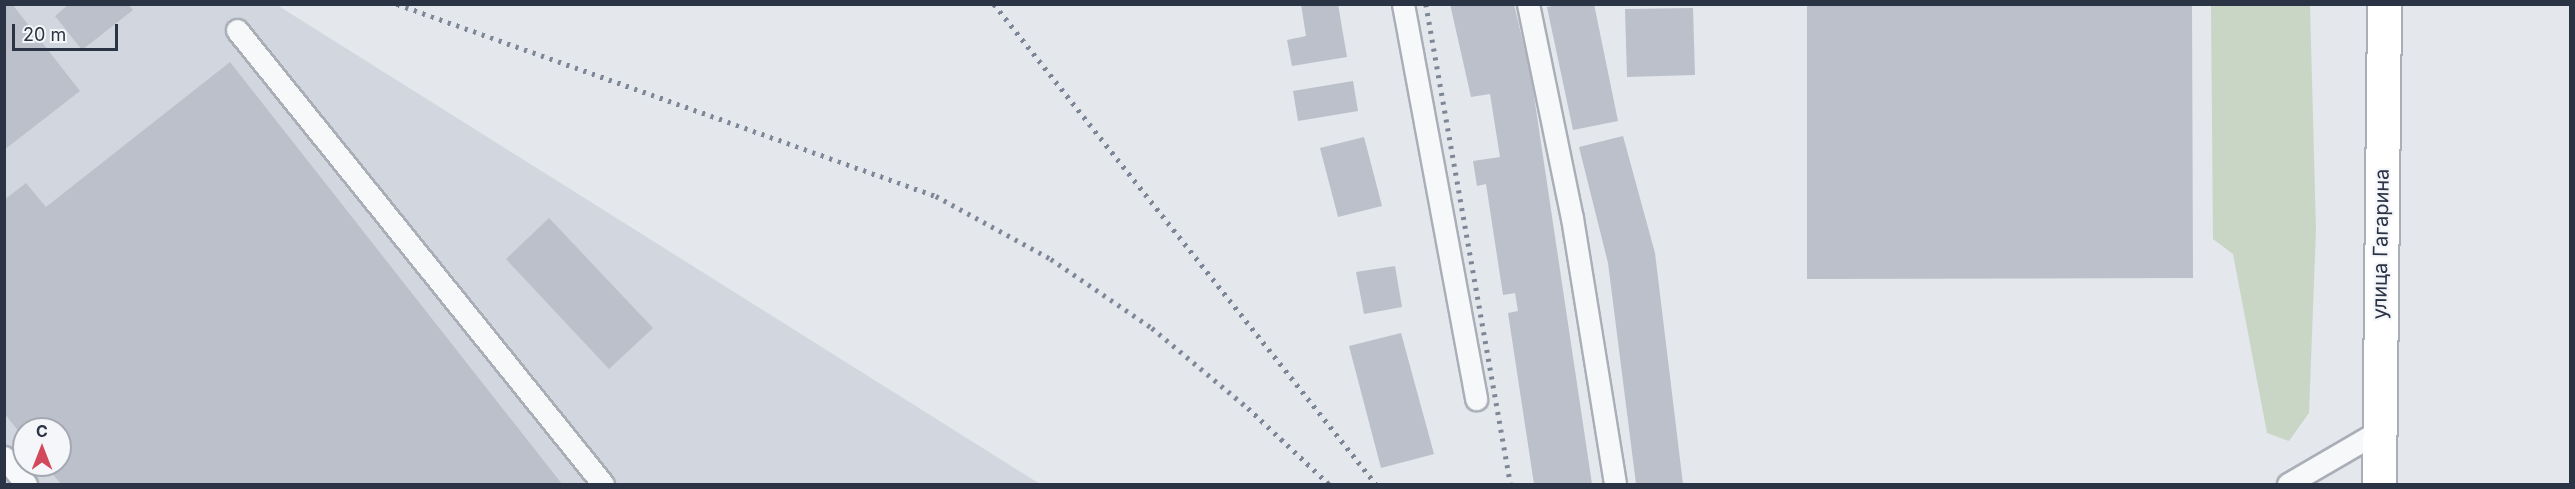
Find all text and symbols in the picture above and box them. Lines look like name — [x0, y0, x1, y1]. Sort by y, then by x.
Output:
scale bar — [15, 12, 122, 50]
text: 20 m — [23, 24, 66, 45]
street label: улица Гагарина — [2368, 168, 2394, 320]
north arrow — [12, 417, 72, 477]
text: С — [36, 421, 48, 441]

